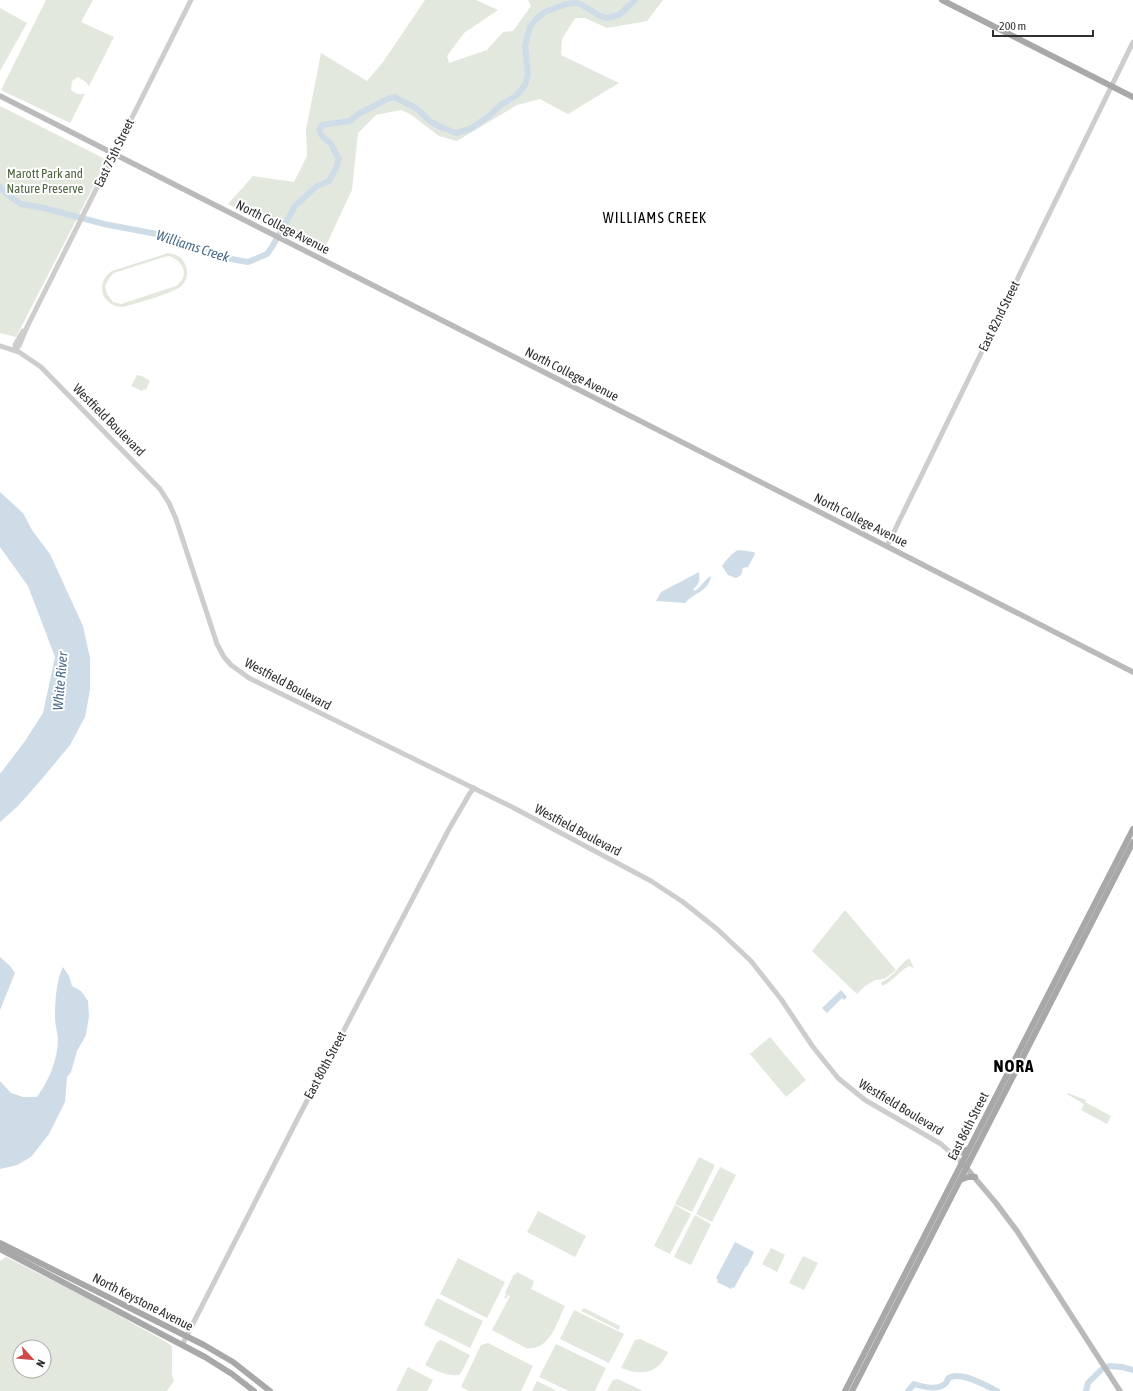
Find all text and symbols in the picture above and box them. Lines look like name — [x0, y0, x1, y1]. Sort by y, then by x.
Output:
scale bar — [993, 12, 1093, 38]
text: 200 m — [999, 19, 1026, 33]
street label: East 75th Street — [91, 116, 137, 190]
park label: Marott Park and Nature Preserve — [7, 166, 84, 196]
street label: North College Avenue — [234, 197, 332, 257]
district label: WILLIAMS CREEK — [603, 209, 707, 226]
water label: Williams Creek — [154, 227, 232, 266]
street label: East 82nd Street — [975, 278, 1023, 354]
street label: North College Avenue — [523, 344, 621, 404]
street label: Westfield Boulevard — [70, 381, 148, 459]
street label: North College Avenue — [812, 490, 910, 550]
water label: White River — [49, 650, 71, 711]
street label: Westfield Boulevard — [242, 655, 334, 713]
street label: Westfield Boulevard — [532, 801, 624, 859]
street label: East 80th Street — [301, 1028, 349, 1101]
district label: NORA — [994, 1056, 1034, 1076]
street label: Westfield Boulevard — [856, 1076, 946, 1138]
street label: East 86th Street — [944, 1089, 992, 1162]
street label: North Keystone Avenue — [90, 1270, 196, 1334]
north arrow — [12, 1339, 52, 1379]
text: N — [34, 1358, 48, 1369]

